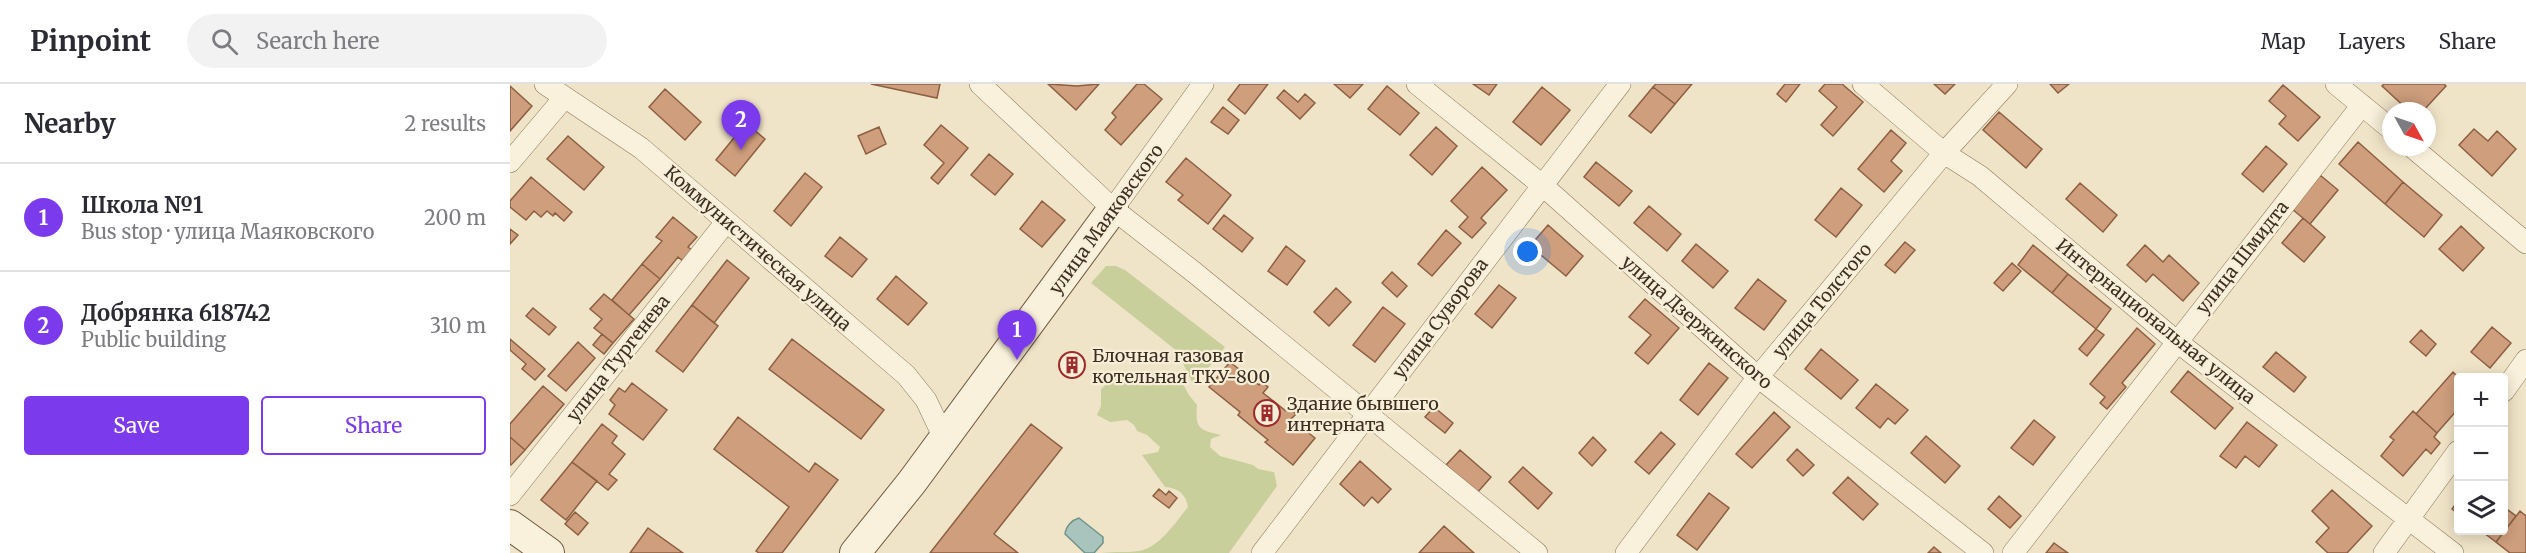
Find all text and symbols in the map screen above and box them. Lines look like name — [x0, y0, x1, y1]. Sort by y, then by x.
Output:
search box — [187, 14, 607, 68]
text: Pinpoint — [30, 23, 151, 59]
icon: search — [208, 25, 241, 58]
text: Search here — [256, 27, 379, 55]
text: Map — [2261, 28, 2306, 55]
text: Layers — [2339, 28, 2406, 55]
text: Share — [2439, 28, 2496, 55]
pin: 2 — [722, 100, 760, 150]
north arrow — [2382, 102, 2436, 156]
text: Nearby — [24, 107, 116, 140]
text: 2 results — [404, 111, 486, 136]
street label: улица Маяковского — [1044, 139, 1168, 299]
street label: Коммунистическая улица — [660, 160, 857, 336]
text: Школа №1 — [81, 191, 203, 219]
street label: улица Шмидта — [2191, 196, 2294, 318]
text: 1 — [39, 205, 48, 230]
text: 200 m — [424, 205, 486, 230]
text: Bus stop · улица Маяковского — [81, 219, 374, 244]
street label: Интернациональная улица — [2052, 233, 2261, 409]
your location — [1513, 237, 1542, 266]
street label: улица Толстого — [1767, 238, 1877, 362]
street label: улица Дзержинского — [1617, 250, 1777, 394]
street label: улица Суворова — [1387, 253, 1493, 383]
street label: улица Тургенева — [561, 290, 675, 426]
text: Добрянка 618742 — [81, 299, 271, 327]
pin: 1 — [998, 310, 1036, 360]
text: 2 — [38, 313, 49, 338]
text: 310 m — [430, 313, 486, 338]
text: Public building — [81, 327, 226, 352]
place label: Блочная газовая котельная ТКУ-800 — [1092, 344, 1270, 388]
building icon: Блочная газовая котельная ТКУ-800 — [1057, 350, 1087, 380]
map controls — [2454, 373, 2508, 535]
button: + — [2454, 373, 2508, 427]
place label: Здание бывшего интерната — [1287, 392, 1439, 436]
button: Save — [24, 396, 249, 455]
button: Share — [261, 396, 486, 455]
building icon: Здание бывшего интерната — [1252, 398, 1282, 428]
button: − — [2454, 427, 2508, 481]
button: layers — [2454, 481, 2508, 535]

